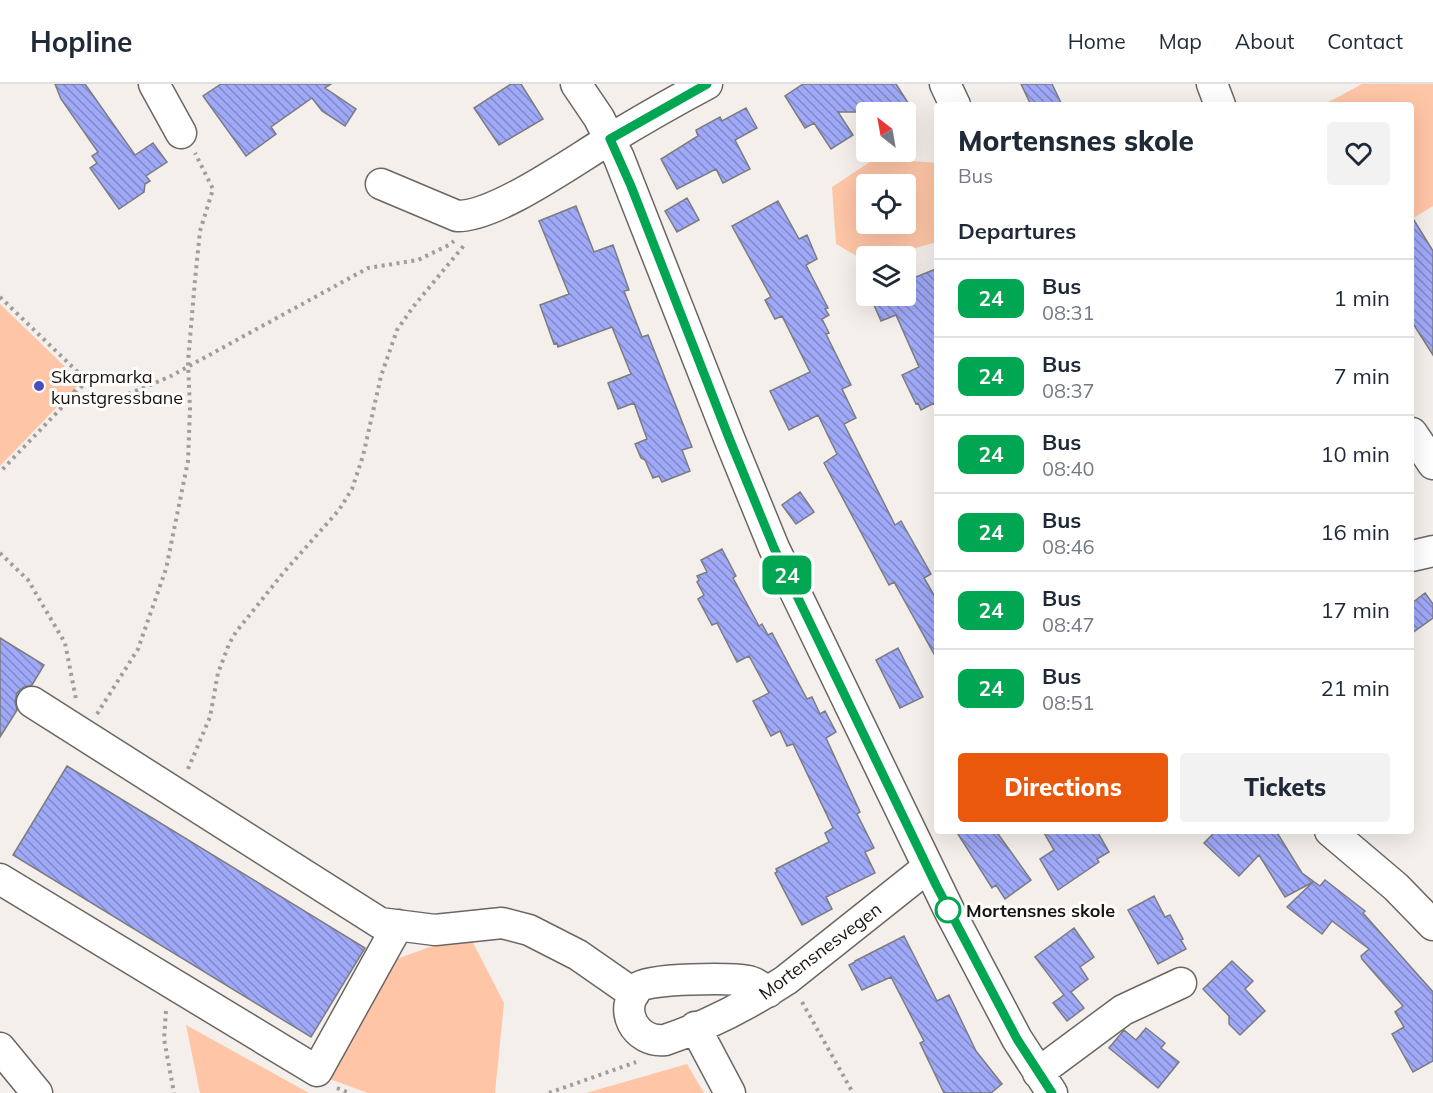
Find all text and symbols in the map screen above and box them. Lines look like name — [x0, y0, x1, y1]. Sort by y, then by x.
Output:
text: Hopline — [30, 24, 132, 59]
text: Home — [1068, 28, 1126, 54]
text: Map — [1159, 28, 1202, 54]
text: About — [1235, 28, 1294, 54]
text: Contact — [1327, 28, 1403, 54]
north arrow — [856, 102, 916, 162]
map controls — [856, 102, 916, 306]
button: heart — [1327, 122, 1390, 185]
text: Mortensnes skole — [958, 123, 1194, 158]
text: Bus — [958, 163, 993, 188]
button: locate — [856, 174, 916, 234]
text: Departures — [958, 217, 1076, 245]
button: layers — [856, 246, 916, 306]
text: Bus — [1042, 272, 1081, 300]
text: 1 min — [1334, 284, 1390, 312]
text: 24 — [978, 285, 1004, 311]
text: 08:31 — [1042, 300, 1095, 325]
text: Bus — [1042, 350, 1081, 378]
text: 7 min — [1334, 362, 1390, 390]
text: 24 — [978, 363, 1004, 389]
place label: Skarpmarka kunstgressbane — [51, 365, 183, 409]
text: 08:37 — [1042, 378, 1095, 403]
marker: Skarpmarka kunstgressbane — [32, 379, 46, 393]
text: Bus — [1042, 428, 1081, 456]
text: 10 min — [1320, 440, 1390, 468]
text: 24 — [978, 441, 1004, 467]
text: 08:40 — [1042, 456, 1095, 481]
text: Bus — [1042, 506, 1081, 534]
text: 16 min — [1320, 518, 1390, 546]
text: 24 — [978, 519, 1004, 545]
text: 08:46 — [1042, 534, 1095, 559]
line badge: 24 — [760, 556, 814, 594]
text: 24 — [774, 562, 800, 588]
text: Bus — [1042, 584, 1081, 612]
text: 17 min — [1320, 596, 1390, 624]
text: 24 — [978, 597, 1004, 623]
text: 08:47 — [1042, 612, 1095, 637]
text: Bus — [1042, 662, 1081, 690]
text: 21 min — [1320, 674, 1390, 702]
text: 24 — [978, 675, 1004, 701]
text: 08:51 — [1042, 690, 1095, 715]
button: Directions — [958, 753, 1168, 822]
button: Tickets — [1180, 753, 1390, 822]
street label: Mortensnesvegen — [754, 897, 886, 1005]
marker: Mortensnes skole — [935, 897, 961, 923]
place label: Mortensnes skole — [966, 899, 1115, 922]

